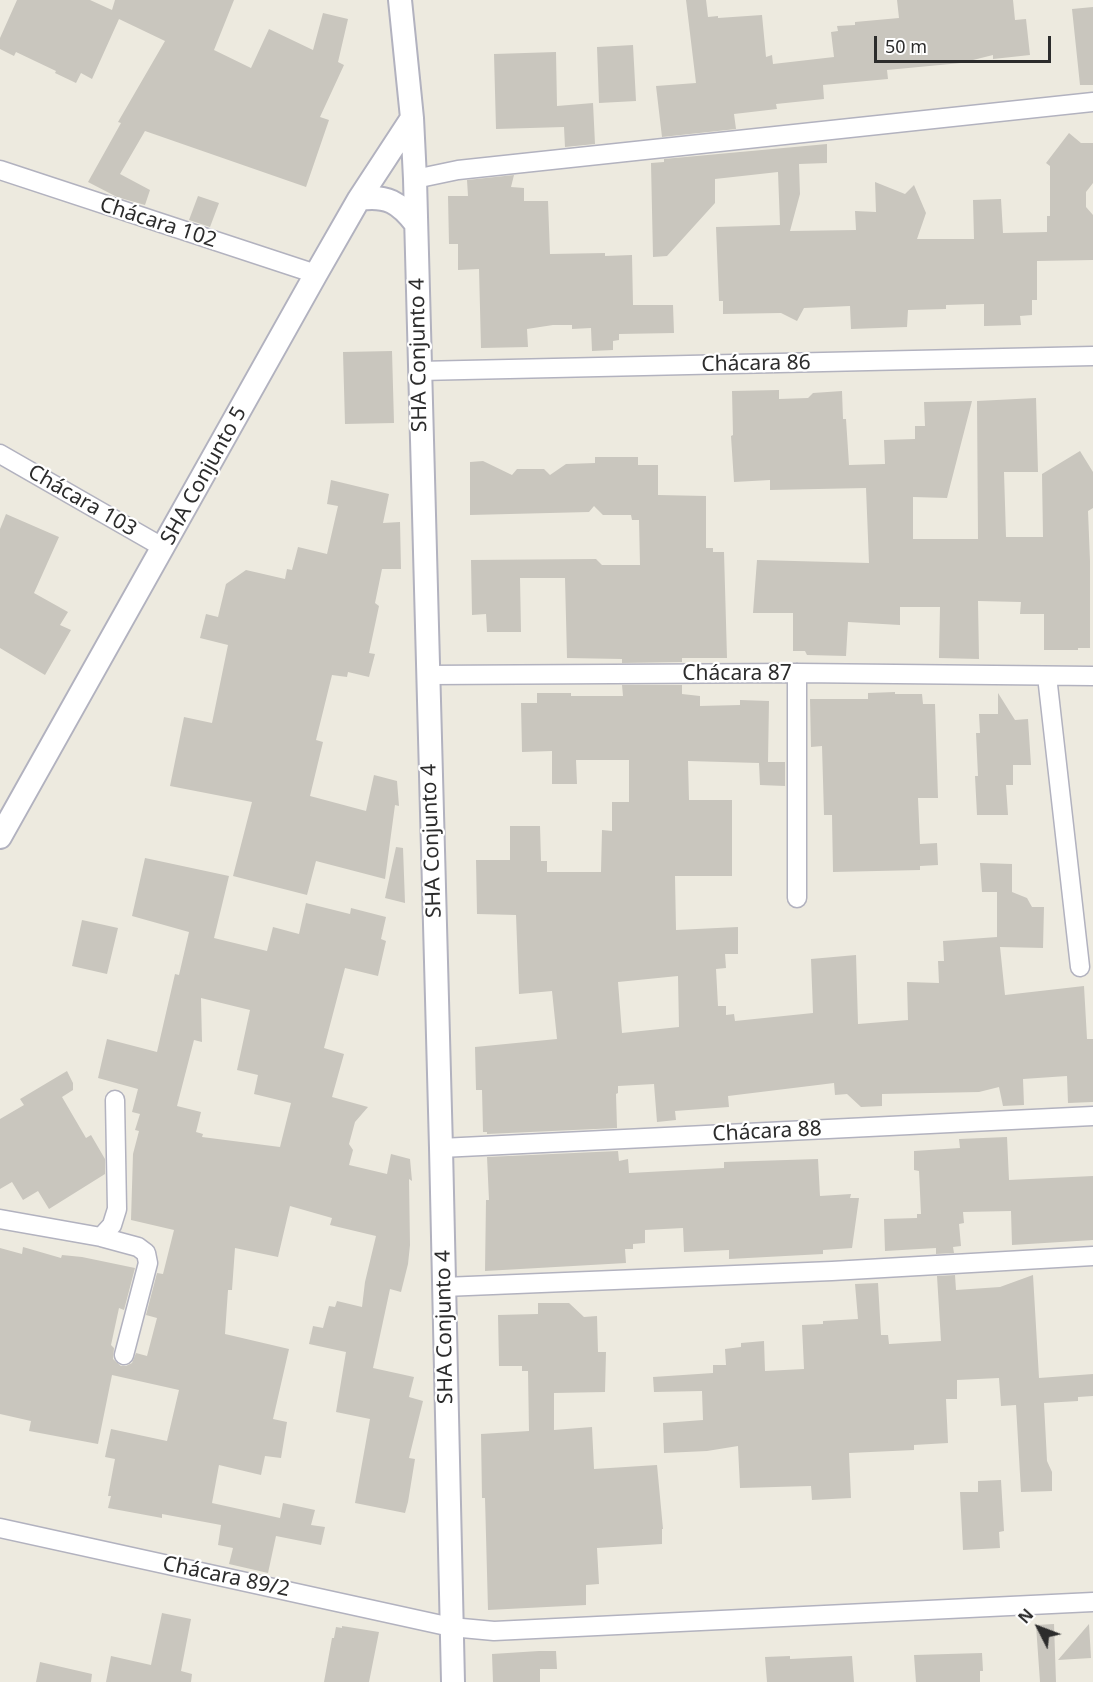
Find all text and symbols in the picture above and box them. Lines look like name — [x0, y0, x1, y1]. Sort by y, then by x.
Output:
scale bar — [877, 24, 1054, 62]
text: 50 m — [885, 34, 927, 58]
street label: Chácara 102 — [96, 192, 220, 254]
street label: SHA Conjunto 4 — [405, 278, 433, 432]
street label: Chácara 86 — [701, 350, 811, 378]
street label: SHA Conjunto 5 — [156, 403, 252, 549]
street label: Chácara 103 — [23, 460, 141, 542]
street label: Chácara 87 — [682, 661, 792, 687]
street label: SHA Conjunto 4 — [417, 764, 447, 918]
street label: Chácara 88 — [712, 1117, 822, 1147]
street label: SHA Conjunto 4 — [431, 1250, 459, 1404]
street label: Chácara 89/2 — [160, 1551, 292, 1603]
north arrow — [1009, 1598, 1069, 1658]
text: N — [1013, 1604, 1038, 1628]

